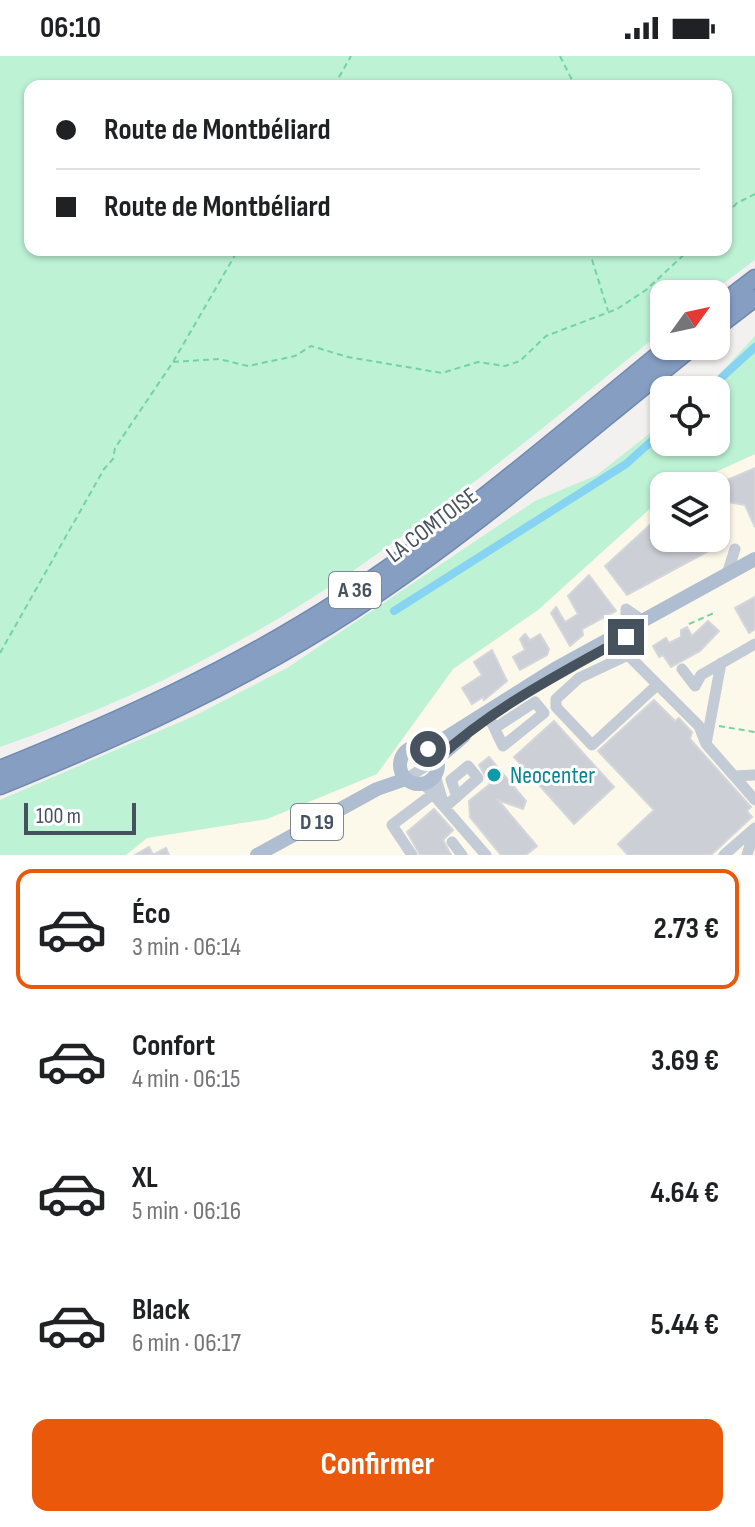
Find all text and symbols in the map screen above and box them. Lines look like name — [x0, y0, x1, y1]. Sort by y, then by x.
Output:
text: 06:10 — [40, 10, 101, 46]
text: Route de Montbéliard — [104, 112, 331, 148]
text: Route de Montbéliard — [104, 189, 331, 225]
north arrow — [650, 280, 730, 360]
map controls — [650, 280, 730, 552]
button: locate — [650, 376, 730, 456]
button: layers — [650, 472, 730, 552]
street label: LA COMTOISE — [381, 481, 483, 569]
road number: A 36 — [329, 572, 381, 608]
route end — [608, 619, 644, 655]
route start — [410, 731, 446, 767]
place label: Neocenter — [510, 761, 595, 790]
marker: Neocenter — [485, 766, 503, 784]
scale bar — [24, 799, 136, 835]
text: 100 m — [36, 803, 81, 830]
road number: D 19 — [291, 804, 343, 840]
icon: car — [36, 893, 108, 965]
text: Éco — [132, 896, 171, 932]
text: 2.73 € — [654, 911, 719, 947]
text: 3 min · 06:14 — [132, 932, 241, 963]
icon: car — [36, 1025, 108, 1097]
text: Confort — [132, 1028, 215, 1064]
text: 3.69 € — [651, 1043, 719, 1079]
text: 4 min · 06:15 — [132, 1064, 241, 1095]
icon: car — [36, 1157, 108, 1229]
text: XL — [132, 1160, 158, 1196]
text: 4.64 € — [650, 1175, 719, 1211]
text: 5 min · 06:16 — [132, 1196, 241, 1227]
icon: car — [36, 1289, 108, 1361]
text: Black — [132, 1292, 190, 1328]
text: 5.44 € — [651, 1307, 719, 1343]
text: 6 min · 06:17 — [132, 1328, 241, 1359]
button: Confirmer — [32, 1419, 723, 1511]

